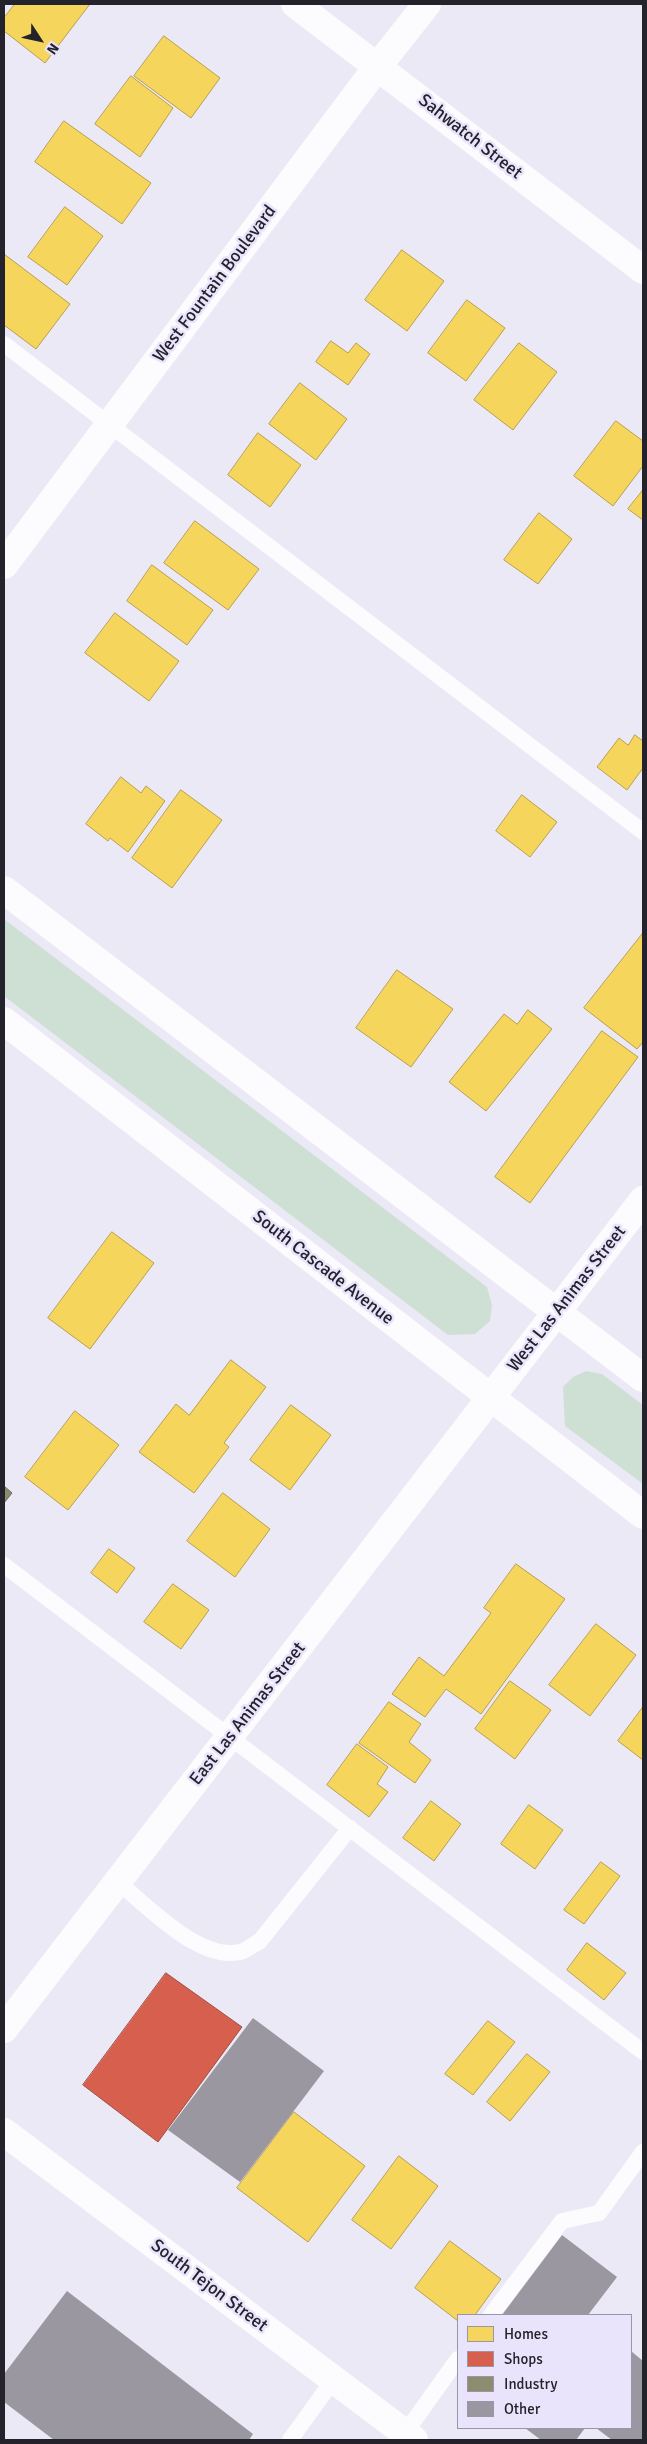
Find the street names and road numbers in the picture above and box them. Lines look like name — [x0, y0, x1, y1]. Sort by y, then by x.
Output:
street label: Sahwatch Street — [414, 90, 526, 184]
street label: West Fountain Boulevard — [149, 201, 281, 367]
street label: South Cascade Avenue — [248, 1206, 398, 1330]
street label: West Las Animas Street — [503, 1221, 631, 1377]
street label: East Las Animas Street — [185, 1638, 311, 1790]
street label: South Tejon Street — [146, 2235, 272, 2337]

